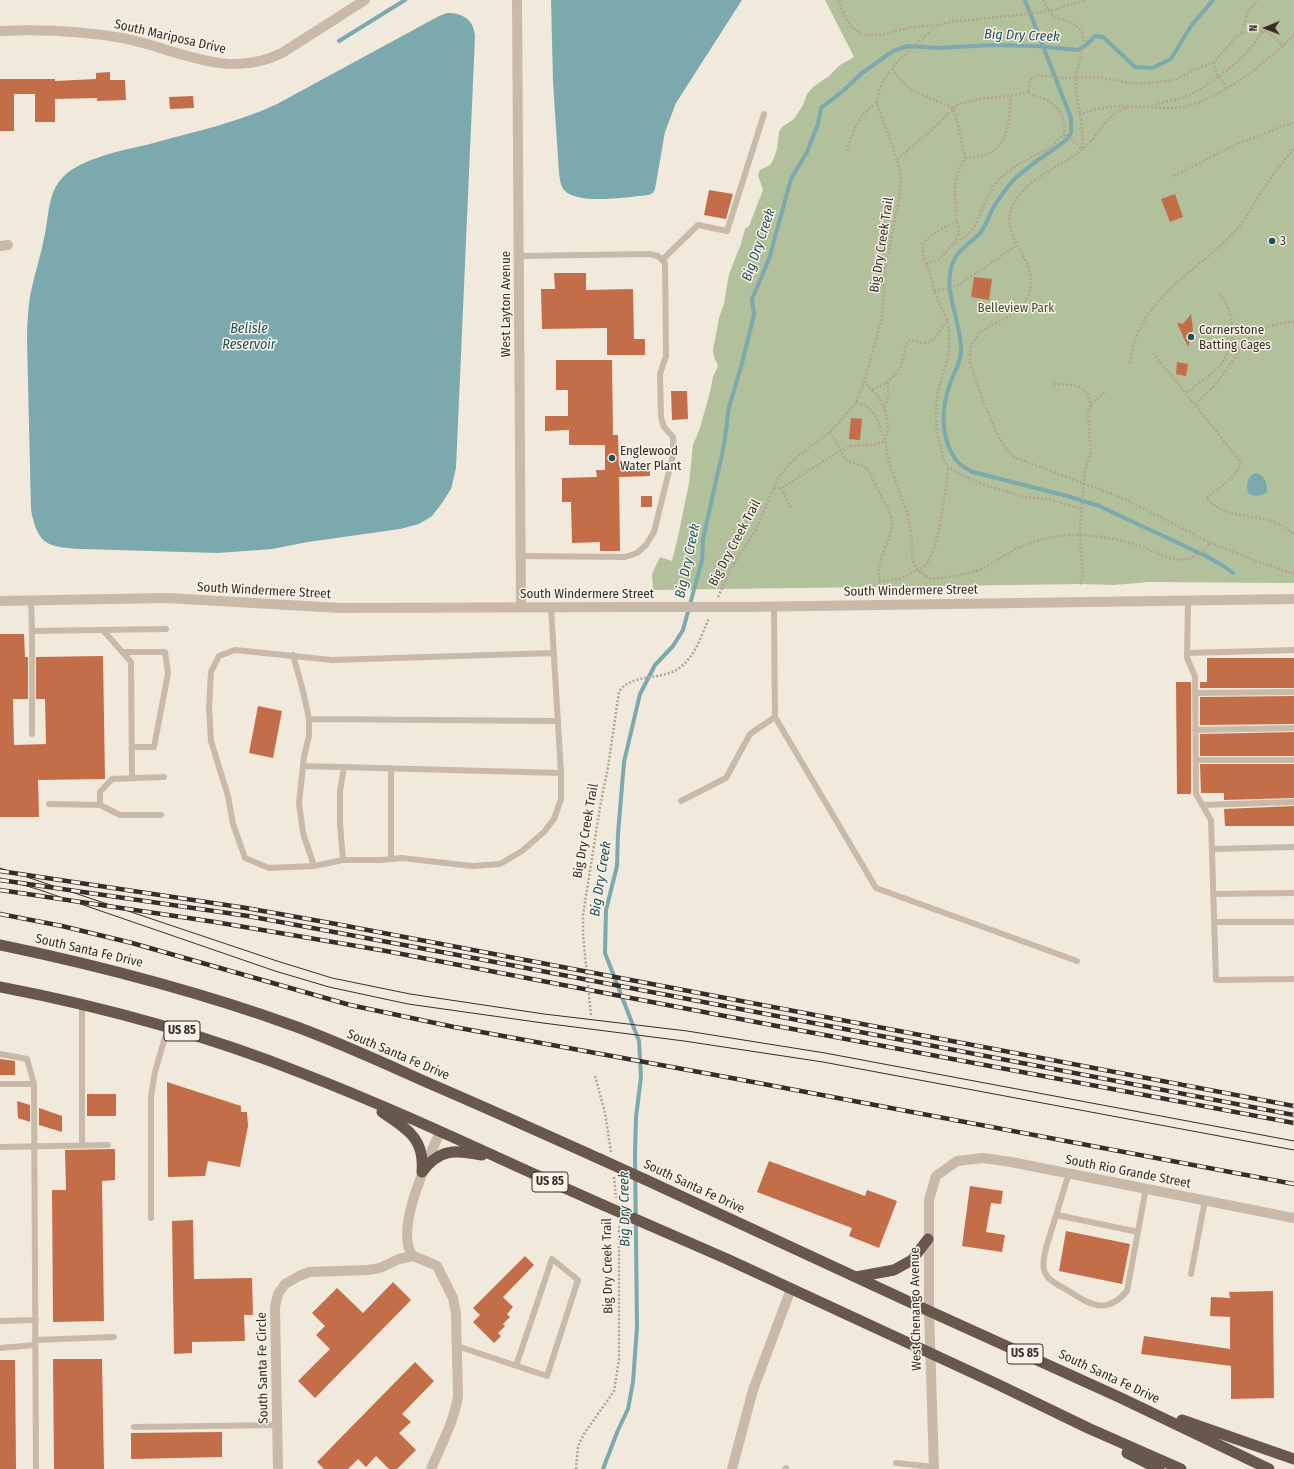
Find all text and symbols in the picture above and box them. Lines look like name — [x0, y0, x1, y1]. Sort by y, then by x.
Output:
north arrow — [1246, 8, 1286, 48]
street label: South Mariposa Drive — [113, 17, 227, 57]
text: N — [1247, 25, 1260, 32]
water label: Big Dry Creek — [984, 26, 1060, 46]
street label: Big Dry Creek Trail — [867, 196, 897, 294]
water label: Big Dry Creek — [739, 206, 779, 284]
place label: 3 — [1280, 233, 1286, 249]
marker: 3 — [1267, 236, 1277, 246]
street label: West Layton Avenue — [498, 251, 514, 357]
park label: Belleview Park — [978, 300, 1054, 316]
water label: Belisle Reservoir — [222, 321, 276, 354]
place label: Cornerstone Batting Cages — [1199, 322, 1271, 353]
marker: Cornerstone Batting Cages — [1186, 332, 1196, 342]
place label: Englewood Water Plant — [620, 443, 681, 474]
marker: Englewood Water Plant — [607, 453, 617, 463]
street label: Big Dry Creek Trail — [706, 497, 764, 589]
water label: Big Dry Creek — [672, 522, 704, 600]
street label: South Windermere Street — [197, 580, 331, 602]
street label: South Windermere Street — [844, 582, 978, 600]
street label: South Windermere Street — [520, 586, 654, 602]
street label: Big Dry Creek Trail — [570, 782, 602, 880]
water label: Big Dry Creek — [587, 840, 615, 918]
street label: South Santa Fe Drive — [34, 931, 144, 971]
road number: US 85 — [164, 1021, 200, 1041]
street label: South Santa Fe Drive — [344, 1026, 452, 1084]
street label: South Rio Grande Street — [1064, 1152, 1192, 1192]
street label: South Santa Fe Drive — [641, 1157, 747, 1217]
water label: Big Dry Creek — [616, 1171, 634, 1247]
road number: US 85 — [532, 1172, 568, 1192]
street label: Big Dry Creek Trail — [599, 1218, 617, 1314]
street label: West Chenango Avenue — [907, 1247, 925, 1371]
street label: South Santa Fe Circle — [254, 1312, 272, 1424]
road number: US 85 — [1007, 1344, 1043, 1364]
street label: South Santa Fe Drive — [1056, 1347, 1162, 1407]

